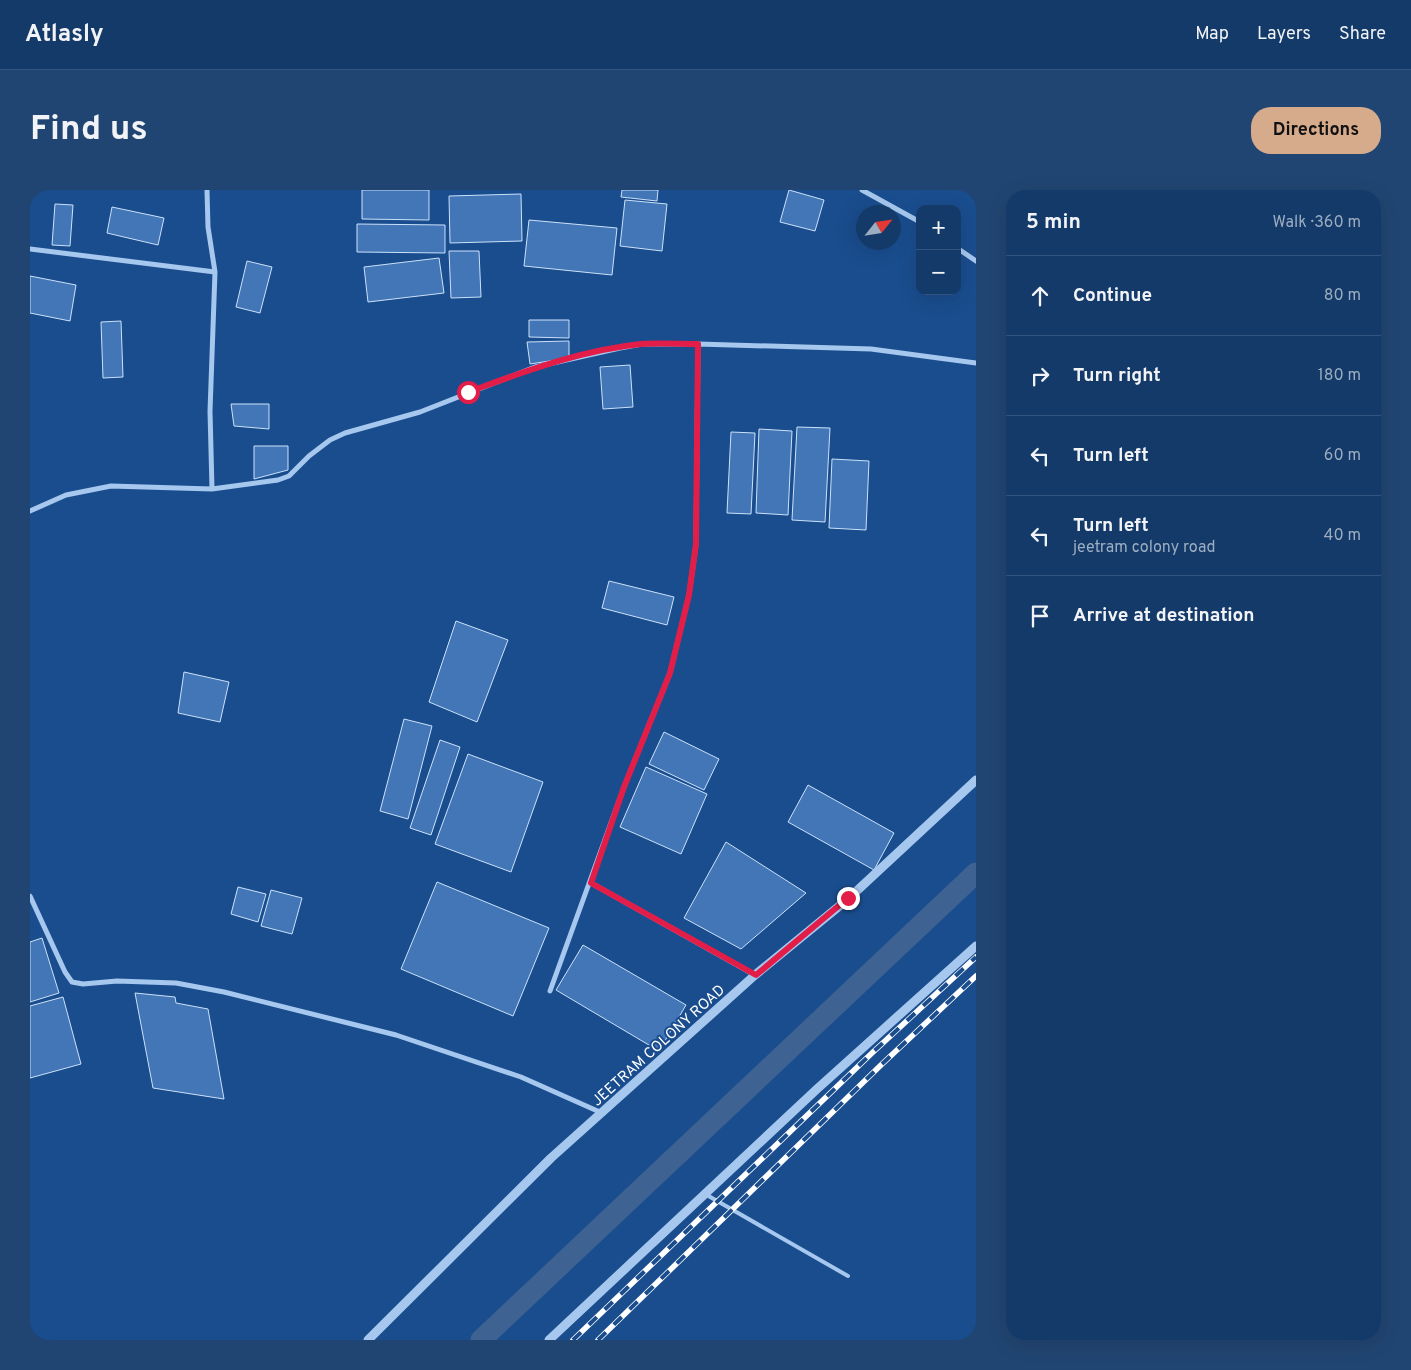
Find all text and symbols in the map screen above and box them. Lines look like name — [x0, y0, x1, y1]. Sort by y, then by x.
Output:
text: Atlasly — [25, 20, 104, 50]
text: Map — [1195, 23, 1229, 46]
text: Layers — [1257, 23, 1311, 46]
text: Share — [1339, 23, 1386, 46]
button: Directions — [1251, 107, 1381, 154]
text: Find us — [30, 108, 148, 152]
north arrow — [856, 205, 901, 250]
map controls — [916, 205, 961, 295]
button: + — [916, 205, 961, 250]
text: 5 min — [1026, 209, 1081, 236]
text: Walk · 360 m — [1273, 213, 1361, 233]
button: − — [916, 250, 961, 295]
icon: ahead — [1026, 282, 1054, 310]
text: Continue — [1073, 284, 1152, 308]
text: 80 m — [1324, 286, 1361, 306]
icon: right — [1026, 362, 1054, 390]
text: Turn right — [1073, 364, 1161, 388]
text: 180 m — [1318, 366, 1361, 386]
route start — [457, 381, 480, 404]
icon: left — [1026, 442, 1054, 470]
text: Turn left — [1073, 444, 1149, 468]
text: 60 m — [1324, 446, 1361, 466]
text: Turn left — [1073, 514, 1149, 538]
icon: left — [1026, 522, 1054, 550]
text: 40 m — [1323, 526, 1361, 546]
text: jeetram colony road — [1073, 538, 1216, 558]
icon: arrive — [1026, 602, 1054, 630]
text: Arrive at destination — [1073, 604, 1254, 628]
route end — [837, 887, 860, 910]
street label: JEETRAM COLONY ROAD — [588, 981, 730, 1111]

